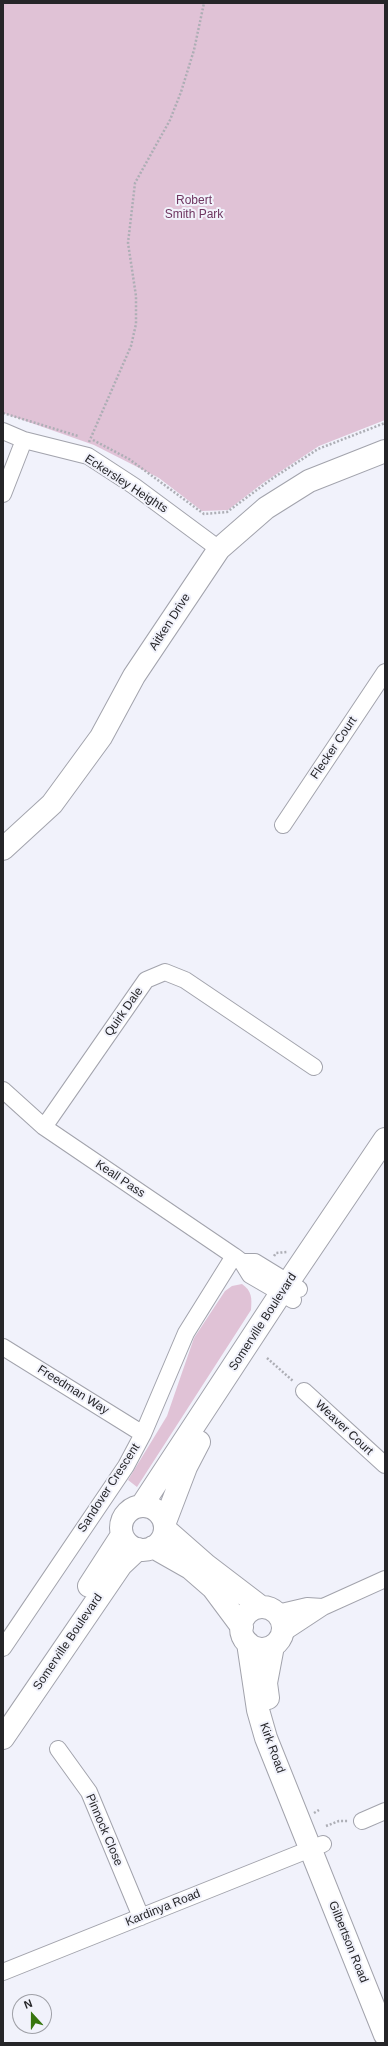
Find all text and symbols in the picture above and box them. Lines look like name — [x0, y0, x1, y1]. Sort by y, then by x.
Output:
park label: Robert Smith Park — [165, 194, 223, 222]
street label: Eckersley Heights — [82, 452, 170, 516]
street label: Aitken Drive — [146, 591, 194, 653]
street label: Flecker Court — [308, 714, 360, 782]
street label: Quirk Dale — [102, 985, 146, 1039]
street label: Keall Pass — [92, 1157, 148, 1201]
street label: Somerville Boulevard — [226, 1271, 300, 1373]
street label: Freedman Way — [35, 1362, 111, 1418]
street label: Weaver Court — [312, 1398, 376, 1458]
street label: Sandover Crescent — [75, 1441, 143, 1535]
street label: Somerville Boulevard — [30, 1591, 106, 1693]
street label: Kirk Road — [256, 1721, 288, 1775]
street label: Pinnock Close — [82, 1792, 126, 1868]
street label: Kardinya Road — [124, 1886, 202, 1930]
street label: Gilbertson Road — [325, 1899, 371, 1985]
north arrow — [12, 1994, 52, 2034]
text: N — [22, 1997, 34, 2011]

